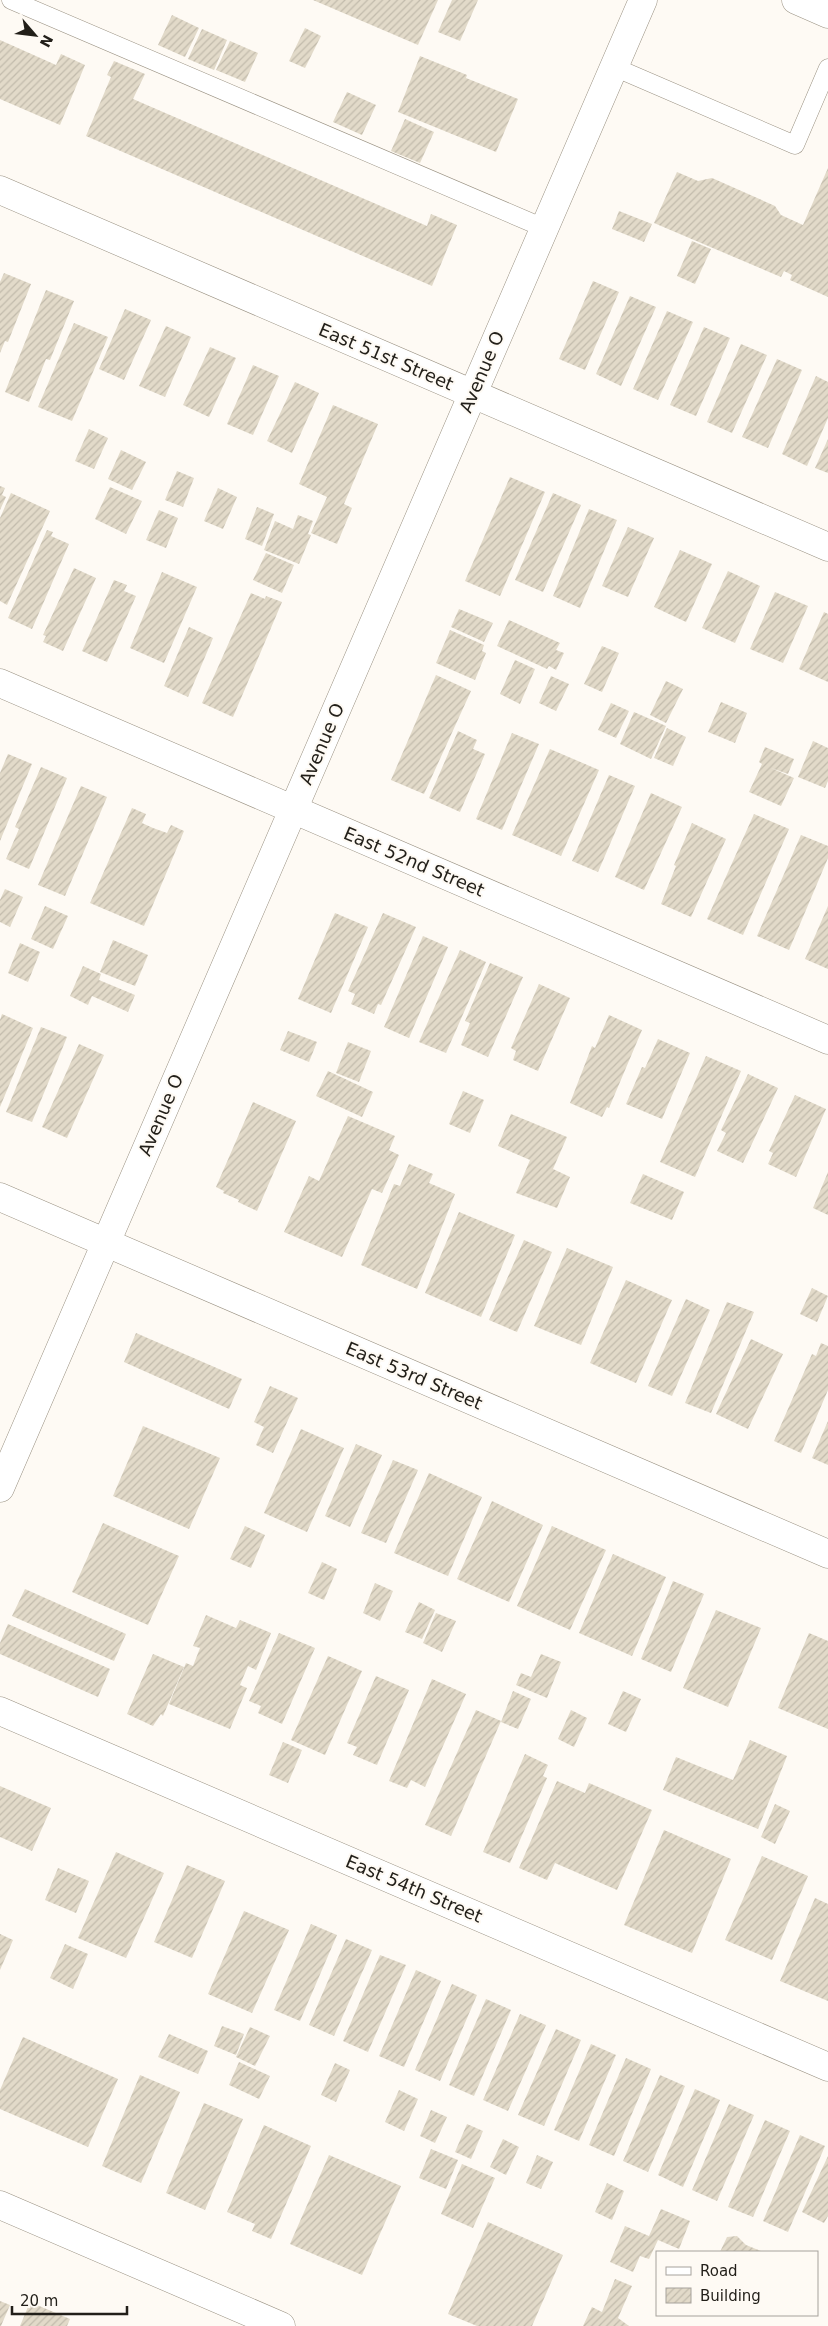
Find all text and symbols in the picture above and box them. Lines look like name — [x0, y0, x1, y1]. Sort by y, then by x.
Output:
north arrow — [10, 10, 60, 60]
text: N — [37, 32, 56, 50]
street label: East 51st Street — [316, 319, 457, 394]
street label: Avenue O — [455, 328, 508, 416]
street label: Avenue O — [295, 700, 348, 788]
street label: East 52nd Street — [341, 822, 488, 901]
street label: Avenue O — [134, 1071, 187, 1159]
street label: East 53rd Street — [343, 1337, 486, 1414]
street label: East 54th Street — [343, 1850, 486, 1927]
legend — [656, 2251, 818, 2316]
text: Road — [700, 2262, 738, 2280]
scale bar — [12, 2284, 128, 2316]
text: Building — [700, 2287, 761, 2305]
text: 20 m — [20, 2292, 58, 2310]

